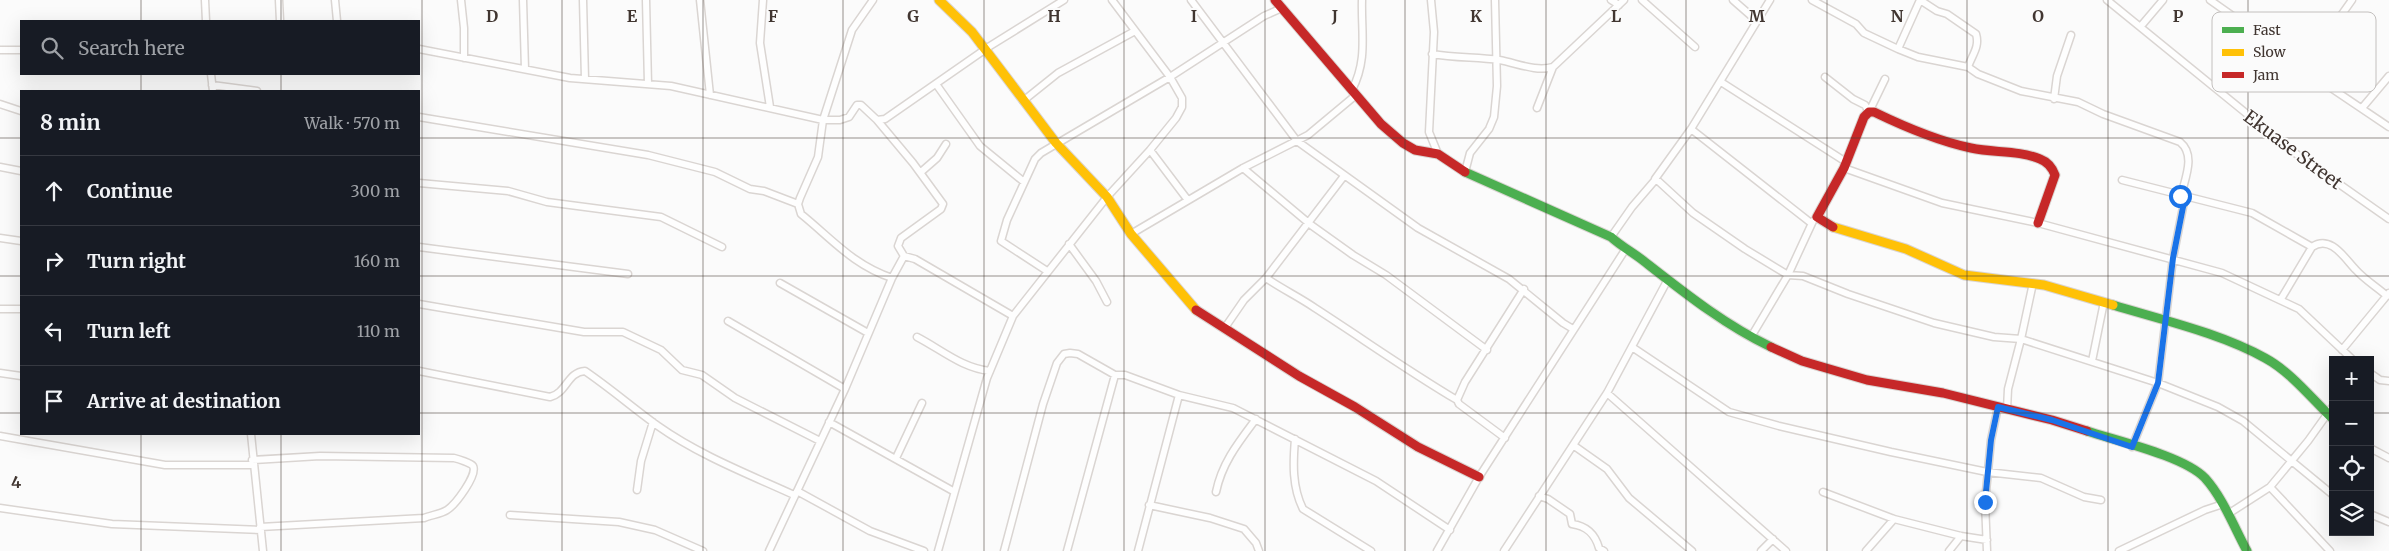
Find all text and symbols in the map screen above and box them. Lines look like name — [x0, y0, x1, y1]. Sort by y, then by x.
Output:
text: D — [486, 6, 498, 26]
text: E — [627, 6, 638, 26]
text: F — [768, 6, 778, 26]
text: G — [907, 6, 919, 26]
text: H — [1047, 6, 1061, 26]
text: I — [1191, 6, 1197, 26]
text: J — [1331, 6, 1338, 26]
text: K — [1470, 6, 1482, 26]
text: L — [1611, 6, 1621, 26]
text: M — [1749, 6, 1766, 26]
text: N — [1891, 6, 1904, 26]
text: O — [2032, 6, 2044, 26]
text: P — [2173, 6, 2184, 26]
legend — [2212, 12, 2376, 92]
search box — [20, 20, 420, 75]
text: Fast — [2253, 21, 2281, 39]
icon: search — [38, 34, 66, 62]
text: Search here — [78, 36, 185, 60]
text: Slow — [2253, 43, 2286, 61]
text: Jam — [2252, 66, 2279, 84]
street label: Ekuase Street — [2239, 105, 2347, 194]
text: 8 min — [40, 109, 101, 136]
text: Walk · 570 m — [304, 113, 400, 133]
icon: ahead — [40, 177, 68, 205]
text: Continue — [87, 179, 173, 203]
text: 300 m — [351, 181, 400, 201]
route start — [2169, 185, 2192, 208]
icon: right — [40, 247, 68, 275]
text: Turn right — [87, 249, 186, 273]
text: 160 m — [354, 251, 400, 271]
icon: left — [40, 317, 68, 345]
text: Turn left — [87, 319, 171, 343]
text: 110 m — [357, 321, 400, 341]
map controls — [2329, 356, 2374, 536]
button: + — [2329, 356, 2374, 401]
icon: arrive — [40, 387, 68, 415]
text: Arrive at destination — [87, 389, 281, 413]
button: − — [2329, 401, 2374, 446]
button: locate — [2329, 446, 2374, 491]
text: 4 — [11, 472, 21, 492]
route end — [1974, 491, 1997, 514]
button: layers — [2329, 491, 2374, 536]

